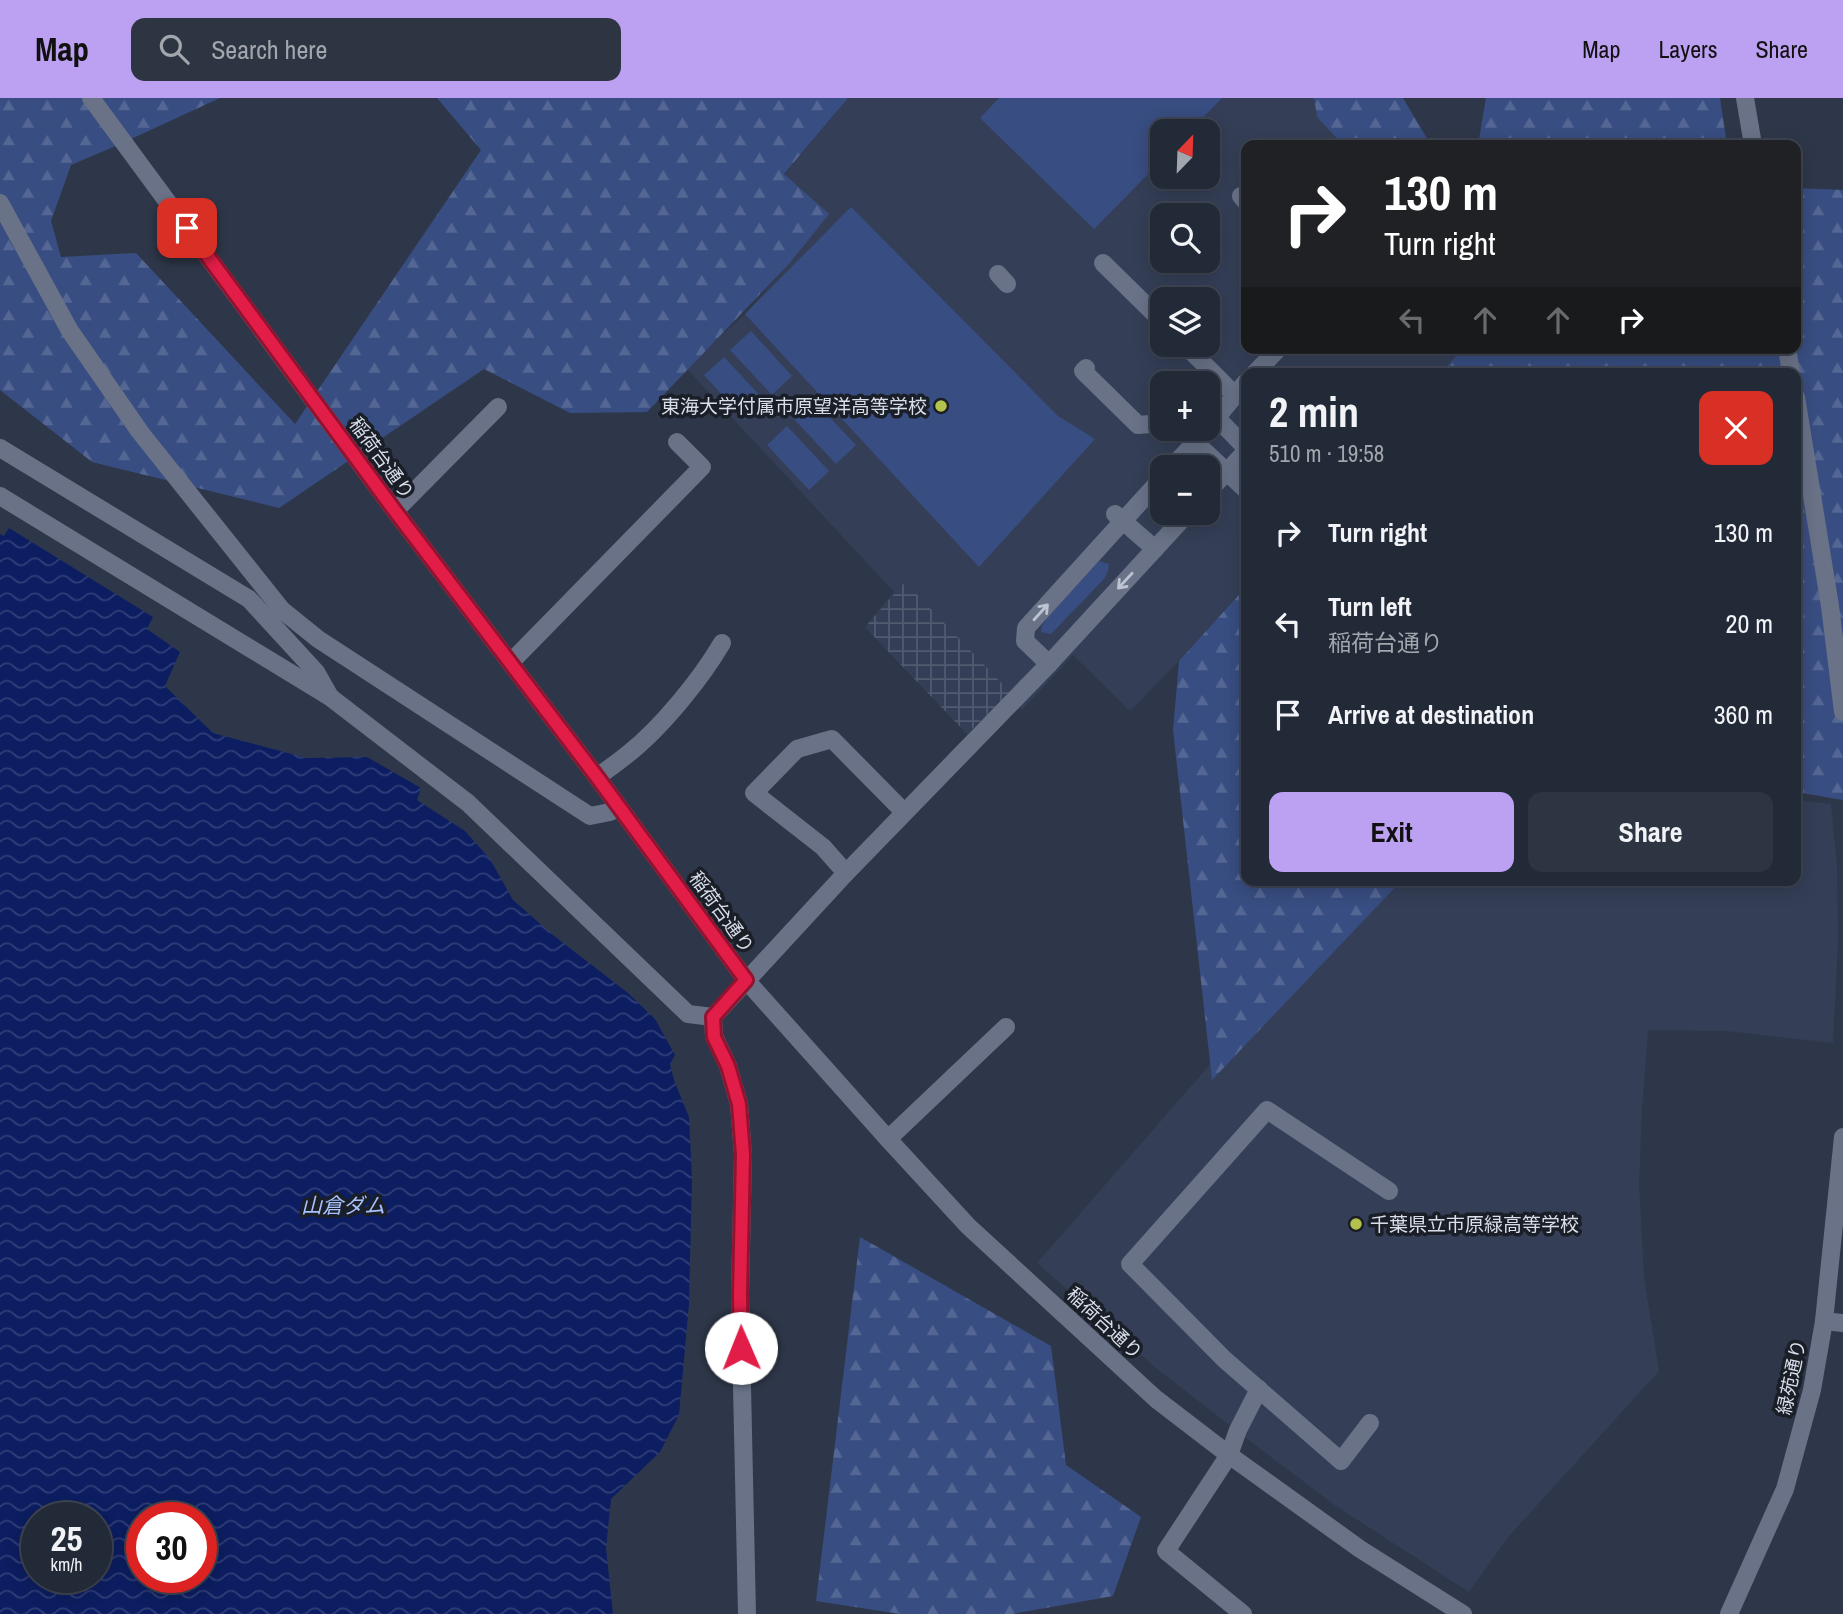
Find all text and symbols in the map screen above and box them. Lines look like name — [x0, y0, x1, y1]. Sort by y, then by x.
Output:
search box — [131, 18, 621, 81]
text: Map — [35, 27, 89, 71]
icon: search — [155, 30, 193, 68]
text: Search here — [211, 32, 327, 67]
text: Map — [1582, 33, 1620, 65]
text: Layers — [1658, 33, 1717, 65]
text: Share — [1755, 33, 1808, 65]
north arrow — [1150, 119, 1220, 189]
map controls — [1150, 119, 1220, 525]
text: 130 m — [1384, 159, 1498, 225]
icon: right — [1269, 168, 1360, 259]
pin — [157, 198, 217, 258]
button: search — [1150, 203, 1220, 273]
icon: arrive — [168, 209, 206, 247]
text: Turn right — [1384, 222, 1496, 265]
button: layers — [1150, 287, 1220, 357]
icon: left — [1393, 301, 1431, 339]
icon: ahead — [1466, 301, 1504, 339]
icon: ahead — [1539, 301, 1577, 339]
icon: right — [1612, 301, 1650, 339]
button: + — [1150, 371, 1220, 441]
text: 2 min — [1269, 384, 1359, 440]
button: close — [1699, 391, 1773, 465]
place label: 東海大学付属市原望洋高等学校 — [661, 393, 927, 419]
marker: 東海大学付属市原望洋高等学校 — [933, 398, 949, 414]
street label: 稲荷台通り — [344, 412, 420, 504]
text: 510 m · 19:58 — [1269, 438, 1384, 469]
button: − — [1150, 455, 1220, 525]
icon: right — [1269, 514, 1307, 552]
text: Turn right — [1328, 515, 1427, 550]
text: 130 m — [1714, 515, 1773, 550]
one-way arrow — [1117, 572, 1134, 589]
text: Turn left — [1328, 589, 1412, 624]
one-way arrow — [1033, 603, 1049, 621]
icon: left — [1269, 605, 1307, 643]
text: 20 m — [1726, 606, 1773, 641]
text: 稲荷台通り — [1328, 627, 1443, 658]
icon: arrive — [1269, 696, 1307, 734]
text: Arrive at destination — [1328, 697, 1534, 732]
text: 360 m — [1714, 697, 1773, 732]
button: Exit — [1269, 792, 1514, 872]
button: Share — [1528, 792, 1773, 872]
street label: 稲荷台通り — [684, 866, 760, 958]
water label: 山倉ダム — [301, 1191, 385, 1220]
place label: 千葉県立市原緑高等学校 — [1370, 1211, 1579, 1237]
marker: 千葉県立市原緑高等学校 — [1348, 1216, 1364, 1232]
street label: 稲荷台通り — [1061, 1281, 1149, 1365]
position arrow — [704, 1311, 778, 1385]
street label: 緑苑通り — [1770, 1337, 1812, 1417]
speed limit sign: 30 — [126, 1502, 217, 1593]
text: 25 — [51, 1515, 82, 1562]
text: km/h — [51, 1552, 83, 1577]

